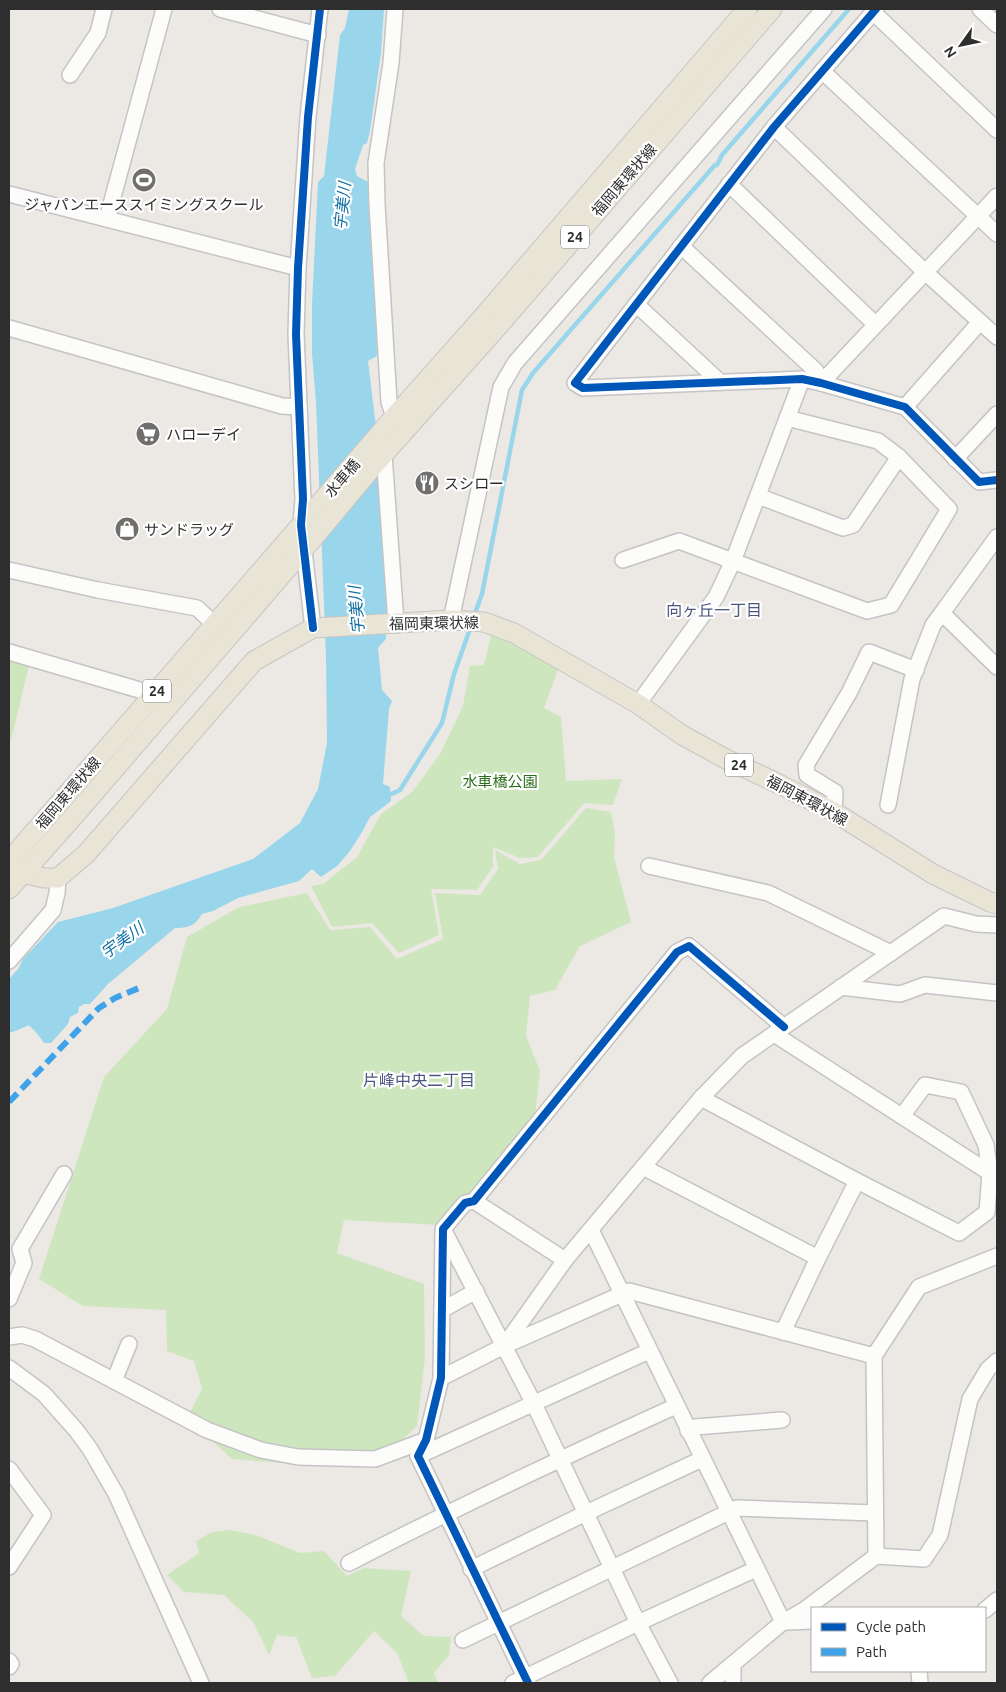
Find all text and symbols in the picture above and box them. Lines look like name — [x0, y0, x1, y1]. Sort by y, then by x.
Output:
north arrow — [936, 20, 986, 70]
text: N — [941, 43, 960, 61]
street label: 福岡東環状線 — [588, 140, 660, 220]
sports icon: ジャパンエーススイミングスクール — [131, 167, 157, 193]
water label: 宇美川 — [331, 179, 354, 231]
place label: ジャパンエーススイミングスクール — [24, 196, 264, 213]
road number: 24 — [561, 226, 589, 248]
supermarket icon: ハローデイ — [135, 421, 161, 447]
place label: ハローデイ — [166, 426, 241, 443]
street label: 水車橋 — [321, 455, 363, 501]
restaurant icon: スシロー — [414, 470, 440, 496]
place label: スシロー — [444, 475, 504, 492]
shop icon: サンドラッグ — [114, 516, 140, 542]
place label: サンドラッグ — [144, 521, 234, 538]
water label: 宇美川 — [345, 583, 367, 635]
district label: 向ヶ丘一丁目 — [666, 601, 762, 619]
street label: 福岡東環状線 — [389, 614, 479, 632]
road number: 24 — [143, 679, 171, 702]
street label: 福岡東環状線 — [32, 753, 104, 833]
road number: 24 — [725, 754, 753, 776]
street label: 福岡東環状線 — [763, 771, 851, 829]
park label: 水車橋公園 — [462, 773, 538, 790]
water label: 宇美川 — [97, 917, 148, 961]
district label: 片峰中央二丁目 — [363, 1071, 475, 1089]
legend — [811, 1607, 986, 1672]
text: Cycle path — [856, 1618, 926, 1635]
text: Path — [856, 1643, 887, 1660]

